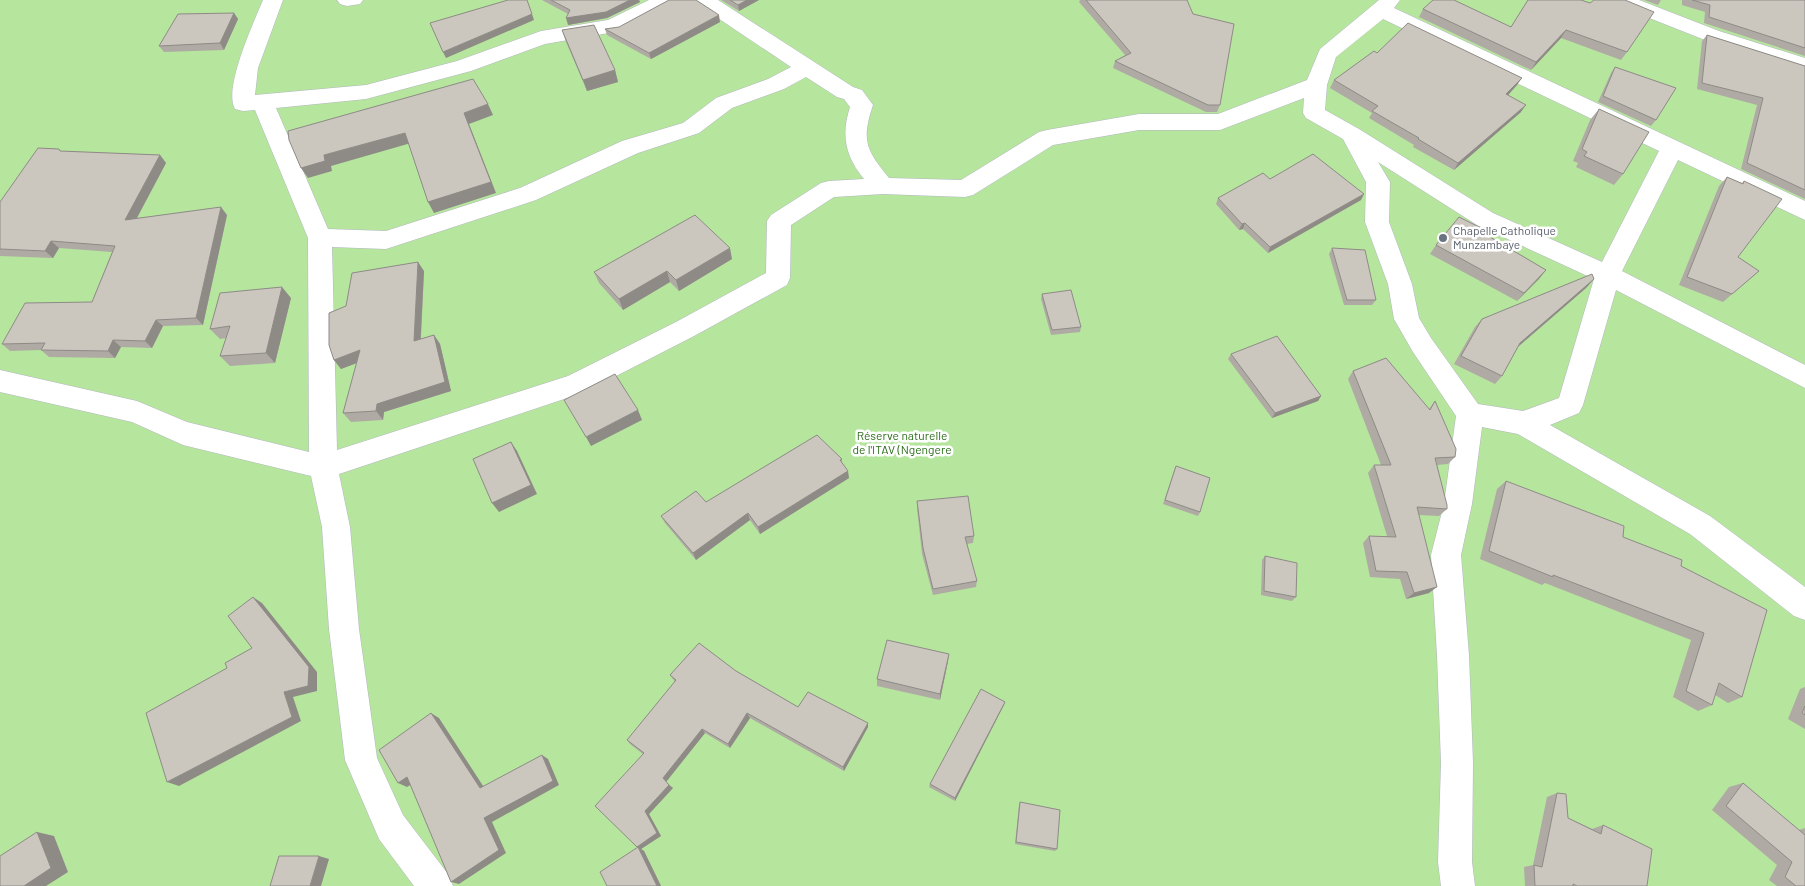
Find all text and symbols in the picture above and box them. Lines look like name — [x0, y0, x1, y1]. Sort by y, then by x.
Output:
place label: Chapelle Catholique Munzambaye — [1453, 223, 1556, 251]
marker: Chapelle Catholique Munzambaye — [1437, 232, 1449, 244]
park label: Réserve naturelle de l'ITAV (Ngengere — [852, 428, 952, 456]

